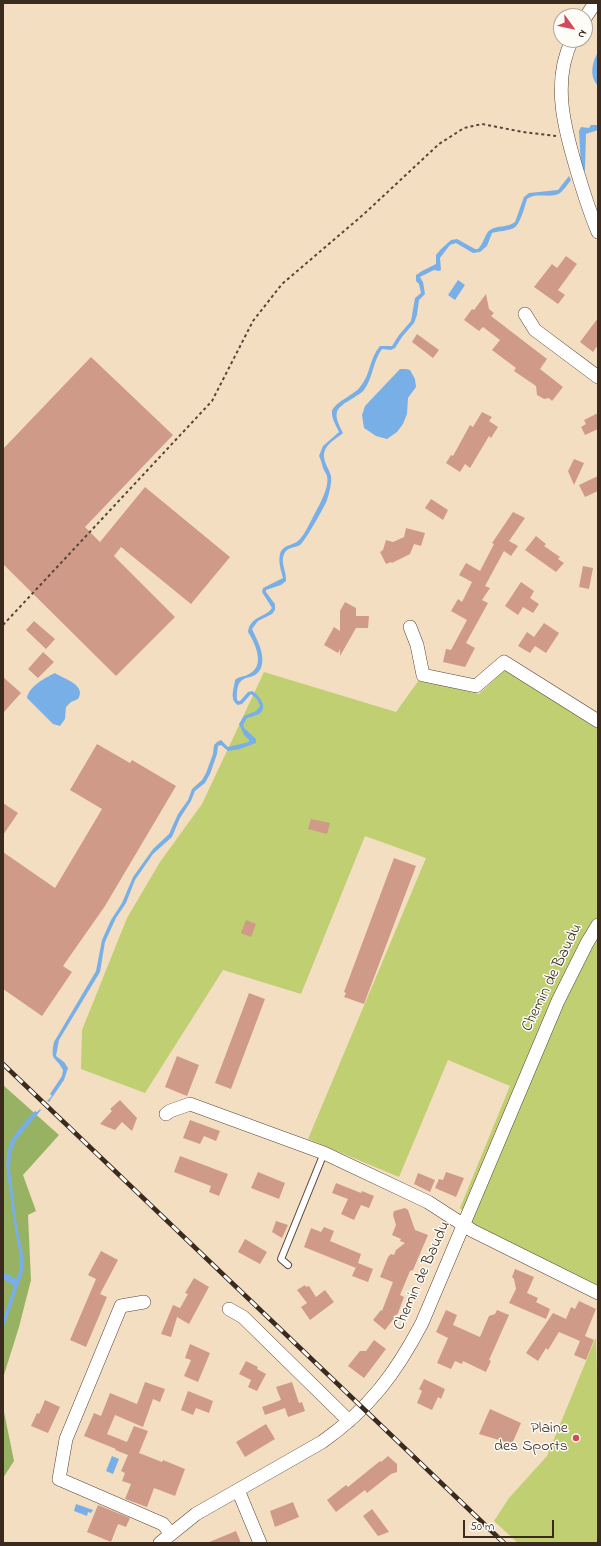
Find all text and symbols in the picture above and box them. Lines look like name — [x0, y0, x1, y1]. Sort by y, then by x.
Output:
north arrow — [553, 8, 593, 48]
text: N — [573, 27, 591, 41]
street label: Chemin de Baudu — [519, 921, 587, 1035]
street label: Chemin de Baudu — [390, 1218, 456, 1334]
place label: Plaine des Sports — [494, 1419, 568, 1457]
marker: Plaine des Sports — [571, 1433, 581, 1443]
scale bar — [465, 1512, 556, 1538]
text: 50 m — [470, 1518, 494, 1536]

